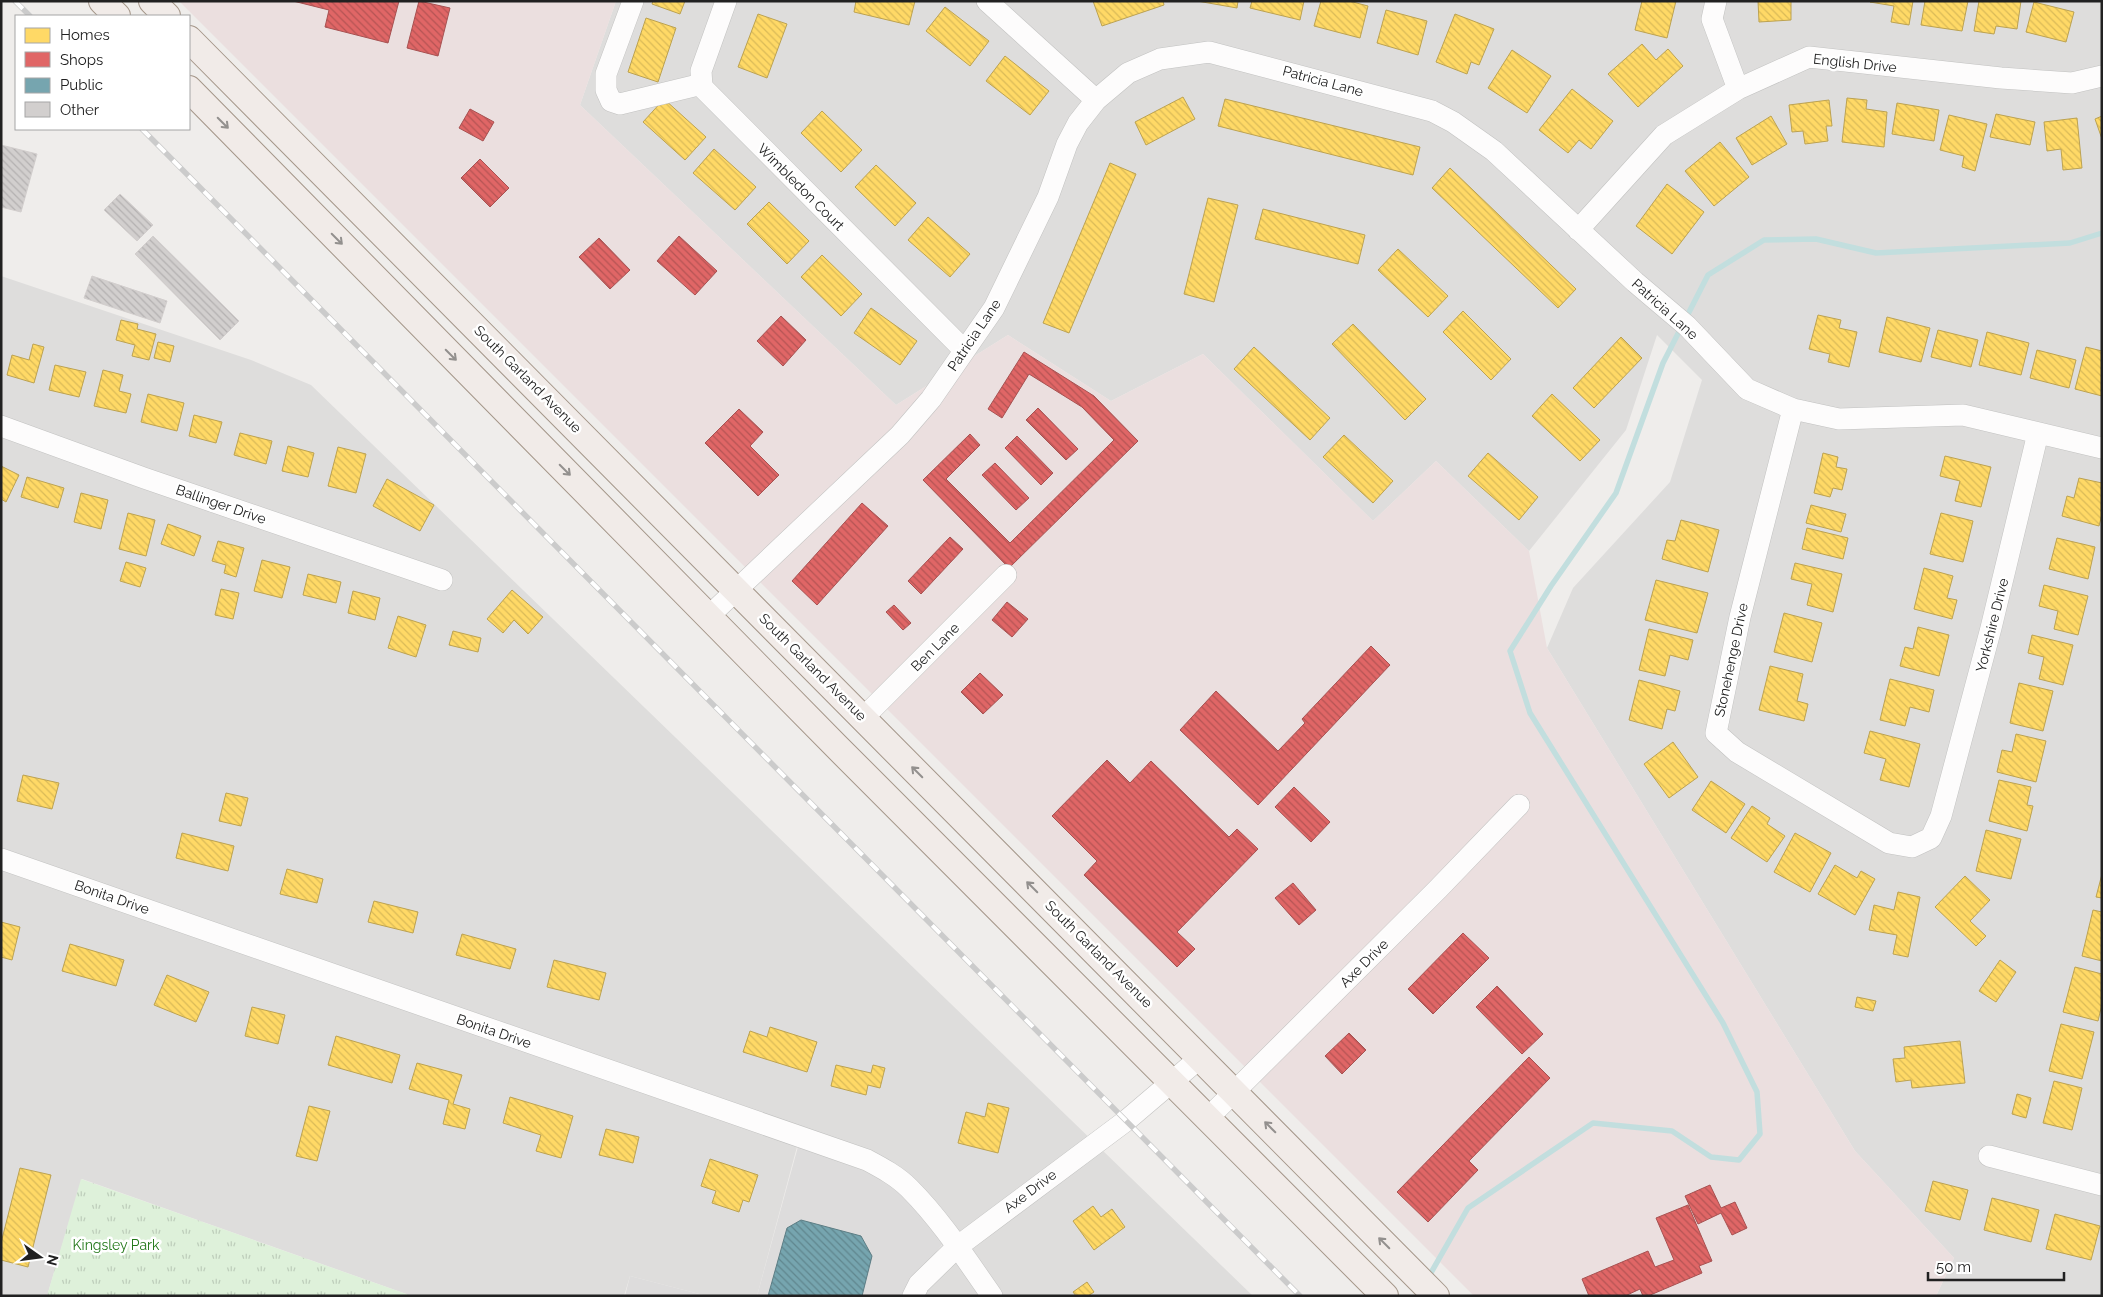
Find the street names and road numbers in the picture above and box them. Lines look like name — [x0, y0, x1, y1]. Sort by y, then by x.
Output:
street label: English Drive — [1812, 51, 1898, 75]
street label: Patricia Lane — [1281, 63, 1365, 99]
street label: Wimbledon Court — [754, 140, 848, 234]
street label: Patricia Lane — [1629, 275, 1701, 343]
street label: Patricia Lane — [944, 296, 1004, 374]
street label: South Garland Avenue — [471, 322, 585, 436]
street label: Ballinger Drive — [174, 481, 268, 527]
street label: Yorkshire Drive — [1973, 576, 2011, 674]
street label: Stonehenge Drive — [1711, 602, 1751, 718]
street label: South Garland Avenue — [756, 610, 870, 724]
street label: Ben Lane — [908, 620, 962, 674]
street label: Bonita Drive — [72, 877, 152, 917]
street label: South Garland Avenue — [1042, 897, 1156, 1011]
street label: Axe Drive — [1337, 936, 1391, 990]
street label: Bonita Drive — [454, 1011, 534, 1051]
street label: Axe Drive — [1001, 1166, 1059, 1216]

